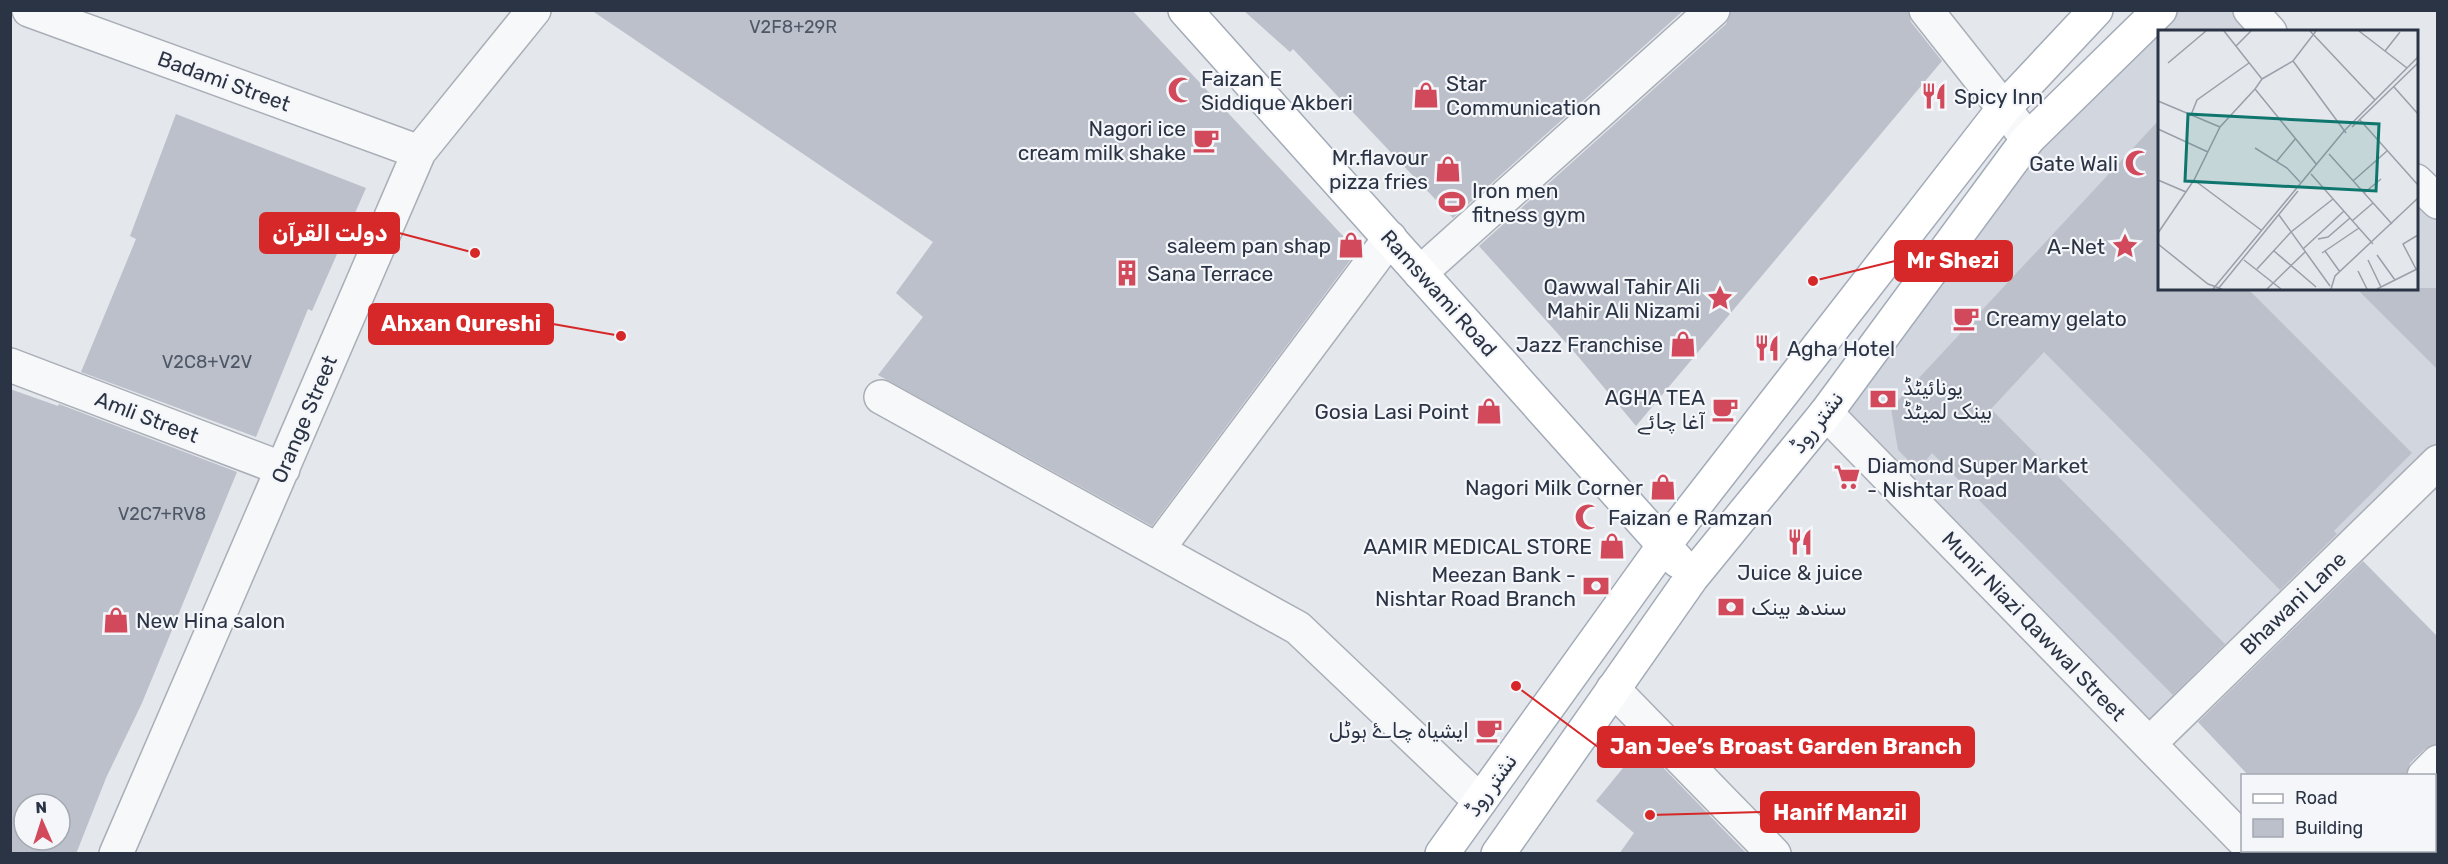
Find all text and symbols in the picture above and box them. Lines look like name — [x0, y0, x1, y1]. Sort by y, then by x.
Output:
house number: V2F8+29R — [749, 16, 837, 38]
inset map — [2158, 30, 2418, 290]
street label: Badami Street — [154, 45, 294, 117]
place label: Faizan E Siddique Akberi — [1201, 66, 1353, 115]
place label: Star Communication — [1446, 71, 1601, 120]
mosque icon: Faizan E Siddique Akberi — [1166, 75, 1196, 105]
shop icon: Star Communication — [1411, 80, 1441, 110]
restaurant icon: Spicy Inn — [1919, 81, 1949, 111]
place label: Spicy Inn — [1954, 84, 2043, 109]
place label: Nagori ice cream milk shake — [1018, 116, 1186, 165]
cafe icon: Nagori ice cream milk shake — [1191, 125, 1221, 155]
place label: Mr.flavour pizza fries — [1329, 145, 1428, 194]
mosque icon: Gate Wali — [2123, 148, 2153, 178]
place label: Gate Wali — [2029, 151, 2118, 176]
shop icon: Mr.flavour pizza fries — [1433, 154, 1463, 184]
place label: Iron men fitness gym — [1472, 178, 1586, 227]
sports icon: Iron men fitness gym — [1437, 187, 1467, 217]
callout: دولت القرآن — [260, 213, 399, 253]
text: دولت القرآن — [273, 220, 387, 247]
street label: Ramswami Road — [1376, 225, 1502, 361]
shop icon: saleem pan shap — [1336, 230, 1366, 260]
place icon: A-Net — [2110, 231, 2140, 261]
place label: saleem pan shap — [1167, 233, 1331, 258]
place label: A-Net — [2047, 234, 2105, 259]
callout: Mr Shezi — [1895, 241, 2012, 281]
text: Mr Shezi — [1907, 247, 1999, 274]
building icon: Sana Terrace — [1112, 258, 1142, 288]
place label: Sana Terrace — [1147, 261, 1273, 286]
place label: Qawwal Tahir Ali Mahir Ali Nizami — [1544, 274, 1700, 323]
place icon: Qawwal Tahir Ali Mahir Ali Nizami — [1705, 283, 1735, 313]
cafe icon: Creamy gelato — [1951, 303, 1981, 333]
callout: Ahxan Qureshi — [369, 304, 553, 344]
place label: Creamy gelato — [1986, 306, 2127, 331]
text: Ahxan Qureshi — [381, 310, 541, 337]
shop icon: Jazz Franchise — [1668, 329, 1698, 359]
place label: Jazz Franchise — [1516, 332, 1663, 357]
restaurant icon: Agha Hotel — [1752, 333, 1782, 363]
place label: Agha Hotel — [1787, 336, 1895, 361]
house number: V2C8+V2V — [162, 351, 252, 373]
street label: Orange Street — [266, 351, 342, 487]
place label: یونائیٹڈ بینک لمیٹڈ — [1903, 375, 1992, 424]
bank icon: یونائیٹڈ بینک لمیٹڈ — [1868, 384, 1898, 414]
place label: AGHA TEA آغا چائے — [1605, 385, 1705, 435]
street label: Amli Street — [92, 386, 202, 448]
street label: نشتر روڈ — [1785, 386, 1850, 458]
cafe icon: AGHA TEA آغا چائے — [1710, 394, 1740, 424]
shop icon: Gosia Lasi Point — [1474, 396, 1504, 426]
place label: Gosia Lasi Point — [1315, 399, 1469, 424]
place label: Diamond Super Market - Nishtar Road — [1867, 453, 2088, 502]
supermarket icon: Diamond Super Market - Nishtar Road — [1832, 462, 1862, 492]
shop icon: Nagori Milk Corner — [1648, 472, 1678, 502]
place label: Nagori Milk Corner — [1465, 475, 1643, 500]
mosque icon: Faizan e Ramzan — [1573, 502, 1603, 532]
house number: V2C7+RV8 — [118, 503, 206, 525]
place label: Faizan e Ramzan — [1608, 505, 1772, 530]
street label: Munir Niazi Qawwal Street — [1937, 526, 2131, 726]
restaurant icon: Juice & juice — [1785, 527, 1815, 557]
shop icon: AAMIR MEDICAL STORE — [1597, 531, 1627, 561]
place label: AAMIR MEDICAL STORE — [1363, 534, 1592, 559]
street label: Bhawani Lane — [2235, 546, 2351, 660]
place label: Juice & juice — [1737, 560, 1863, 585]
place label: Meezan Bank - Nishtar Road Branch — [1375, 562, 1576, 611]
bank icon: Meezan Bank - Nishtar Road Branch — [1581, 571, 1611, 601]
bank icon: سندھ بینک — [1716, 592, 1746, 622]
place label: سندھ بینک — [1751, 595, 1847, 620]
shop icon: New Hina salon — [101, 605, 131, 635]
place label: New Hina salon — [136, 608, 285, 633]
cafe icon: ایشیاہ چاۓ ہوٹل — [1474, 715, 1504, 745]
place label: ایشیاہ چاۓ ہوٹل — [1329, 718, 1469, 744]
callout: Jan Jee’s Broast Garden Branch — [1598, 727, 1974, 767]
text: Jan Jee’s Broast Garden Branch — [1610, 733, 1962, 760]
street label: نشتر روڈ — [1460, 749, 1523, 822]
legend — [2241, 774, 2436, 852]
text: Road — [2295, 787, 2338, 809]
north arrow — [12, 792, 72, 852]
callout: Hanif Manzil — [1761, 792, 1919, 832]
text: N — [35, 798, 47, 817]
text: Hanif Manzil — [1773, 799, 1907, 826]
text: Building — [2295, 817, 2363, 839]

